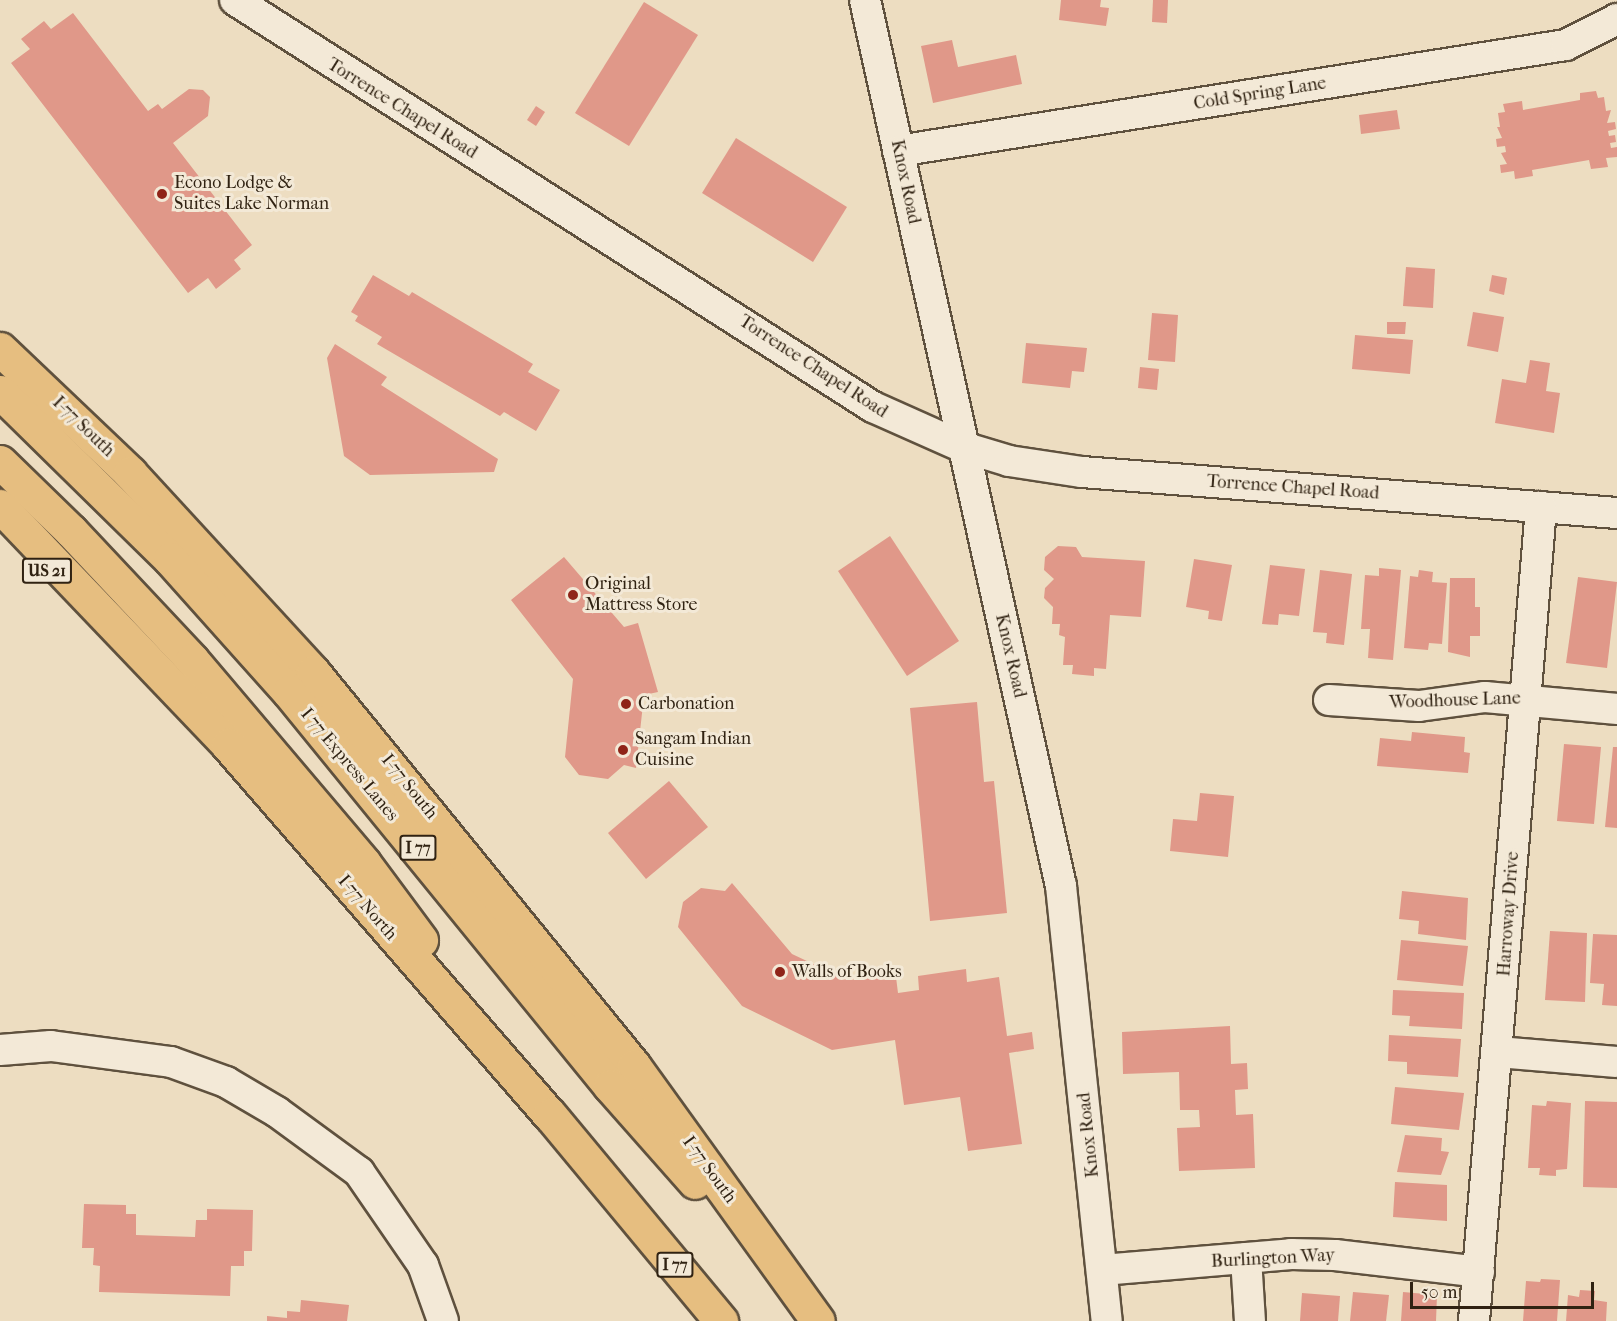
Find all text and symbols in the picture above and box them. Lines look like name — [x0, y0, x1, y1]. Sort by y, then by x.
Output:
street label: Torrence Chapel Road — [323, 54, 481, 164]
street label: Cold Spring Lane — [1192, 73, 1328, 115]
street label: Knox Road — [886, 138, 924, 226]
place label: Econo Lodge & Suites Lake Norman — [174, 173, 329, 216]
marker: Econo Lodge & Suites Lake Norman — [155, 187, 169, 201]
street label: Torrence Chapel Road — [735, 311, 891, 423]
street label: I-77 South — [48, 392, 118, 462]
street label: Torrence Chapel Road — [1206, 471, 1380, 505]
road number: US 21 — [22, 558, 72, 584]
place label: Original Mattress Store — [585, 574, 697, 616]
marker: Original Mattress Store — [566, 588, 580, 602]
street label: Knox Road — [990, 612, 1030, 700]
street label: Woodhouse Lane — [1389, 688, 1521, 714]
place label: Carbonation — [638, 693, 734, 715]
marker: Carbonation — [619, 697, 633, 711]
street label: I 77 Express Lanes — [295, 704, 403, 826]
place label: Sangam Indian Cuisine — [635, 729, 751, 771]
marker: Sangam Indian Cuisine — [616, 743, 630, 757]
street label: I-77 South — [376, 750, 442, 824]
road number: I 77 — [398, 835, 438, 861]
street label: Harroway Drive — [1494, 851, 1524, 977]
street label: I-77 North — [333, 871, 401, 945]
place label: Walls of Books — [792, 961, 902, 983]
marker: Walls of Books — [773, 965, 787, 979]
street label: Knox Road — [1074, 1091, 1104, 1179]
street label: I-77 South — [677, 1132, 741, 1208]
street label: Burlington Way — [1211, 1245, 1335, 1273]
road number: I 77 — [656, 1252, 694, 1278]
scale bar — [1413, 1270, 1598, 1308]
text: 50 m — [1421, 1282, 1457, 1303]

